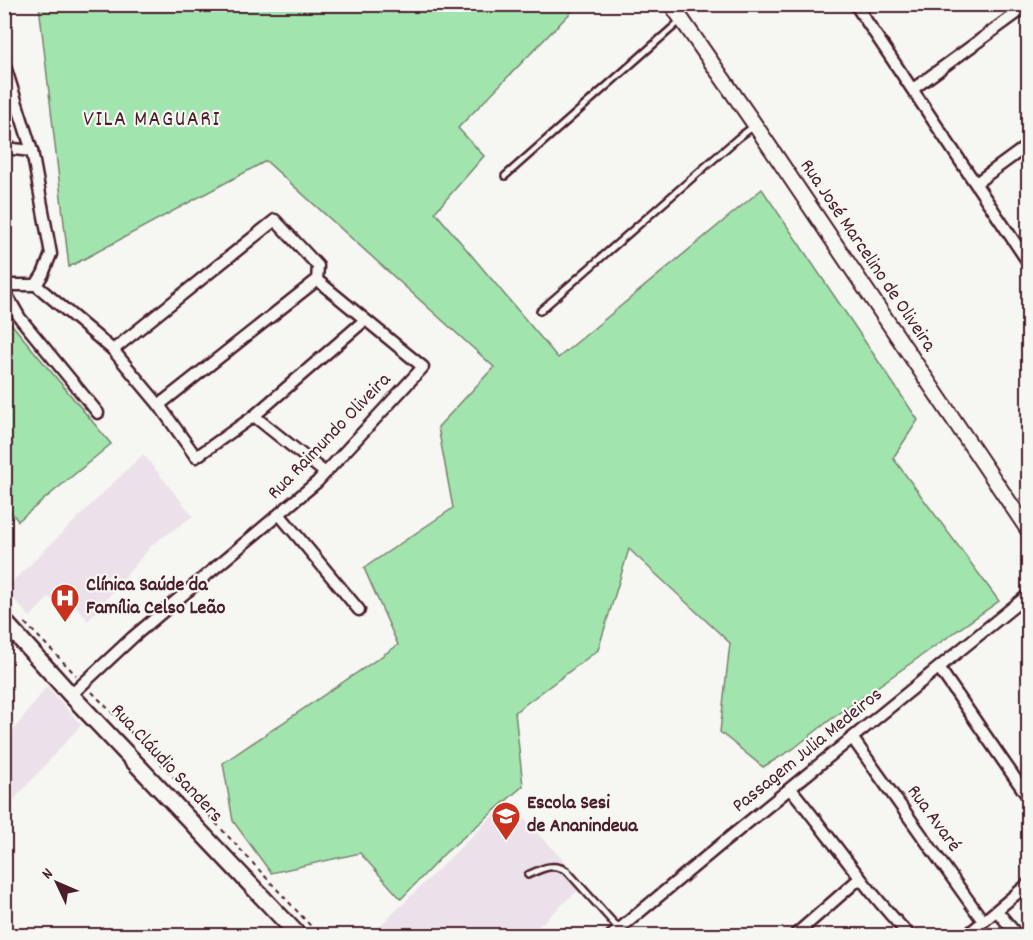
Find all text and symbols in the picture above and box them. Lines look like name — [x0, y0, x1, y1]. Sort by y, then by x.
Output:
district label: VILA MAGUARI — [83, 105, 221, 136]
street label: Rua José Marcelino de Oliveira — [792, 154, 942, 358]
street label: Rua Raimundo Oliveira — [262, 367, 399, 507]
place label: Clínica Saúde da Família Celso Leão — [86, 572, 225, 623]
hospital icon: Clínica Saúde da Família Celso Leão — [49, 582, 81, 624]
street label: Passagem Julia Medeiros — [727, 682, 889, 820]
street label: Rua Cláudio Sanders — [103, 698, 229, 830]
street label: Rua Avaré — [899, 780, 967, 858]
place label: Escola Sesi de Ananindeua — [527, 790, 638, 841]
school or university icon: Escola Sesi de Ananindeua — [490, 800, 522, 842]
north arrow — [27, 853, 87, 913]
text: N — [37, 863, 59, 885]

